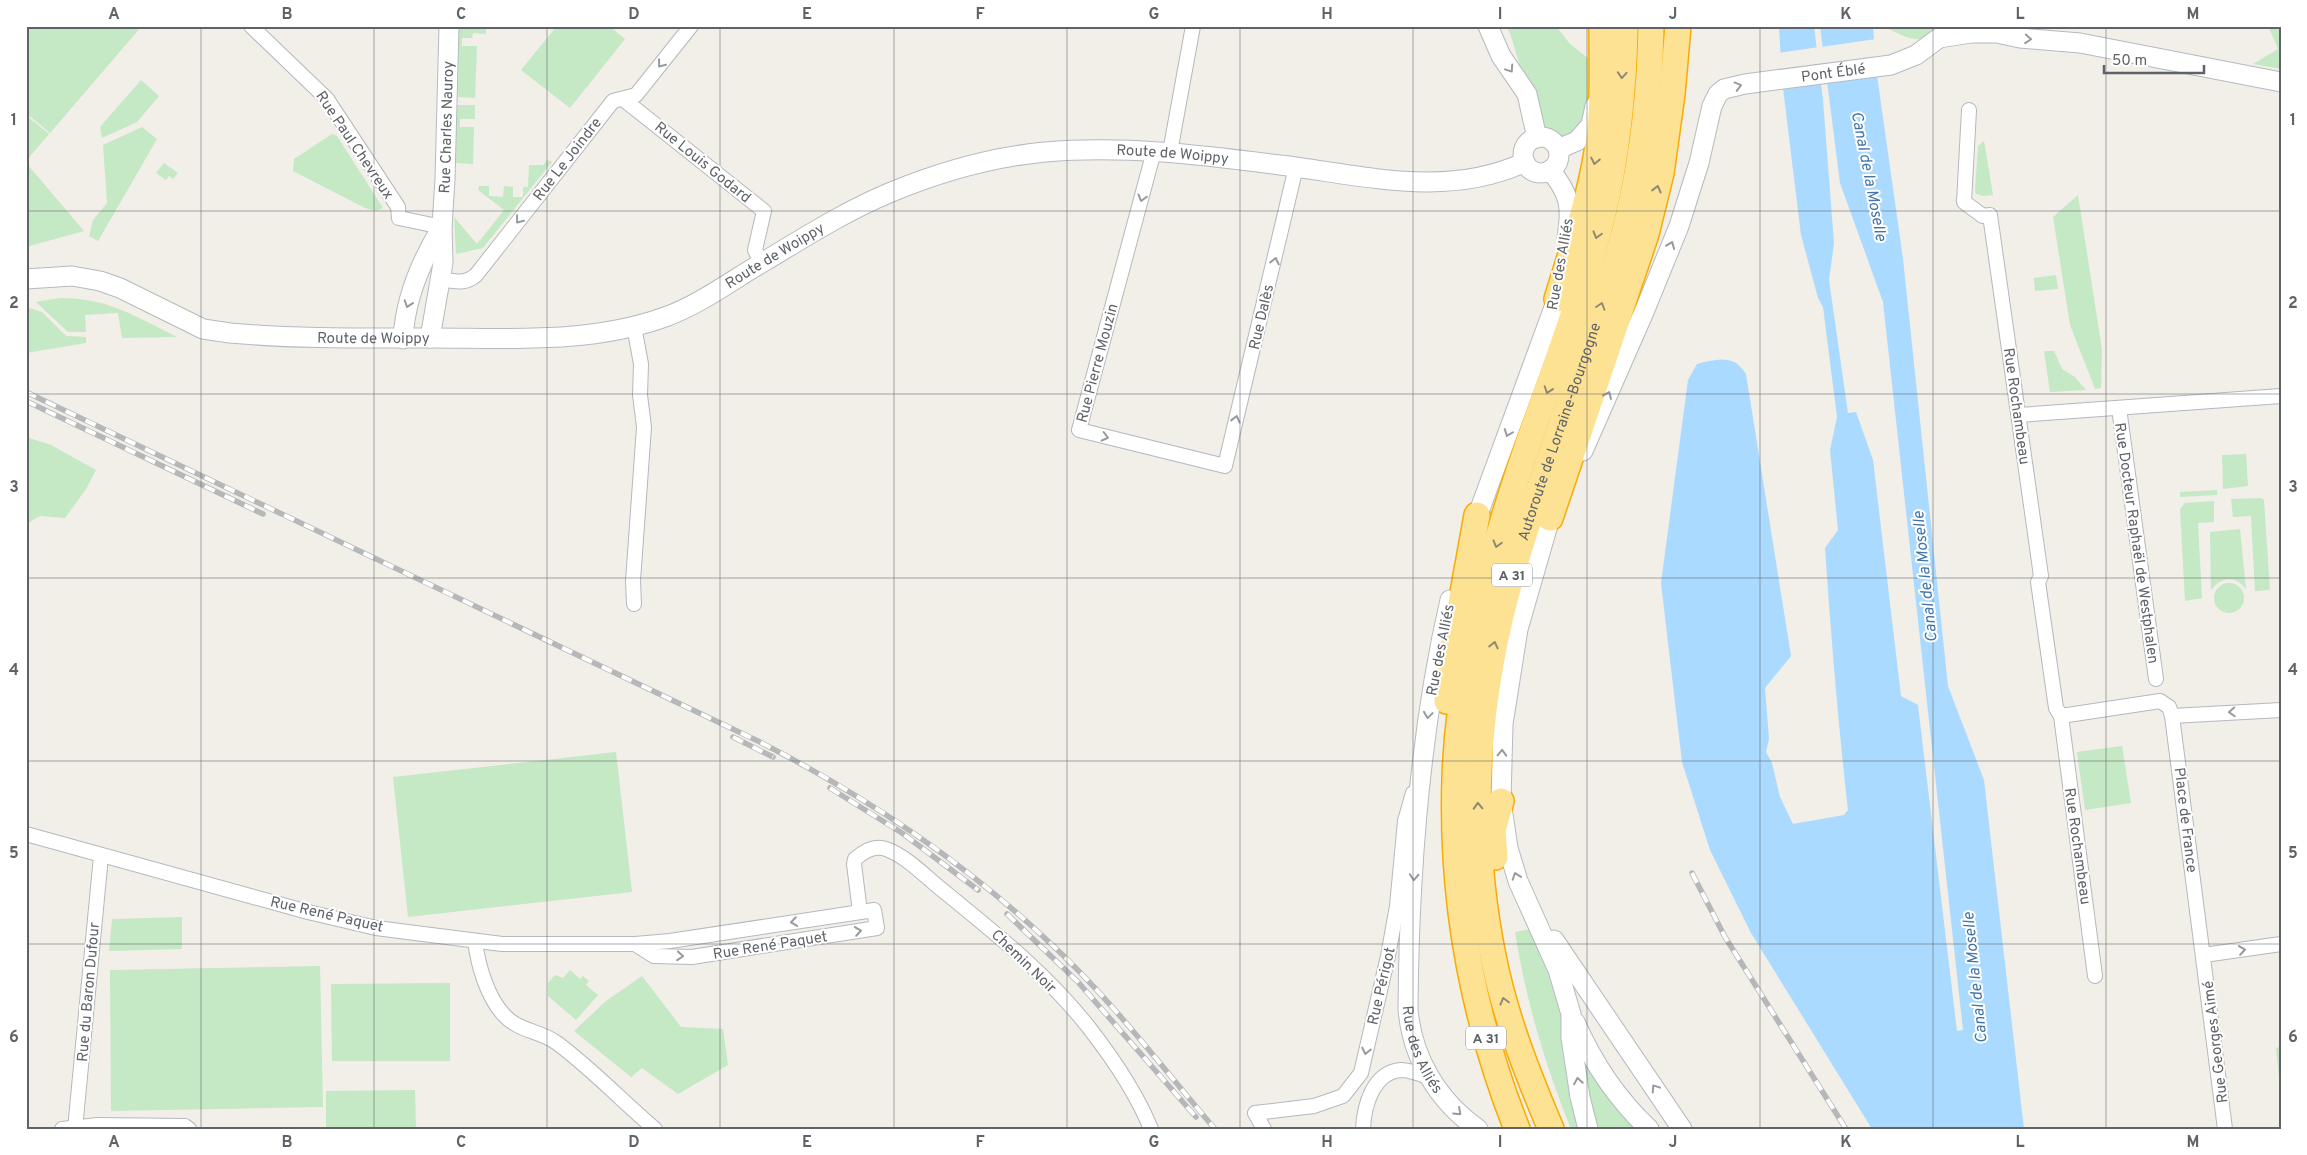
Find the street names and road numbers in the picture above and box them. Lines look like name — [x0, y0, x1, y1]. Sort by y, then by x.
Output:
street label: Pont Éblé — [1800, 60, 1867, 88]
street label: Rue Charles Nauroy — [436, 61, 459, 194]
street label: Rue Paul Chevreux — [311, 88, 397, 204]
street label: Rue Le Joindre — [530, 114, 607, 205]
street label: Rue Louis Godard — [650, 118, 754, 208]
street label: Route de Woippy — [1116, 142, 1230, 170]
street label: Rue des Alliés — [1544, 217, 1579, 312]
street label: Route de Woippy — [722, 219, 828, 294]
street label: Rue Dalès — [1246, 283, 1279, 352]
street label: Rue Pierre Mouzin — [1073, 302, 1124, 425]
street label: Autoroute de Lorraine-Bourgogne — [1515, 321, 1606, 543]
street label: Route de Woippy — [317, 330, 430, 349]
street label: Rue Rochambeau — [1998, 347, 2033, 466]
street label: Rue Docteur Raphaël de Westphalen — [2109, 421, 2162, 665]
road number: A 31 — [1492, 564, 1532, 586]
street label: Rue des Alliés — [1423, 603, 1460, 698]
street label: Place de France — [2169, 766, 2200, 874]
street label: Rue Rochambeau — [2059, 787, 2094, 906]
street label: Rue René Paquet — [268, 893, 385, 938]
street label: Rue du Baron Dufour — [74, 921, 105, 1063]
street label: Chemin Noir — [986, 926, 1060, 998]
street label: Rue René Paquet — [712, 928, 829, 965]
street label: Rue Périgot — [1364, 946, 1401, 1027]
street label: Rue Georges Aimé — [2200, 979, 2233, 1104]
street label: Rue des Alliés — [1397, 1005, 1446, 1098]
road number: A 31 — [1466, 1026, 1506, 1050]

